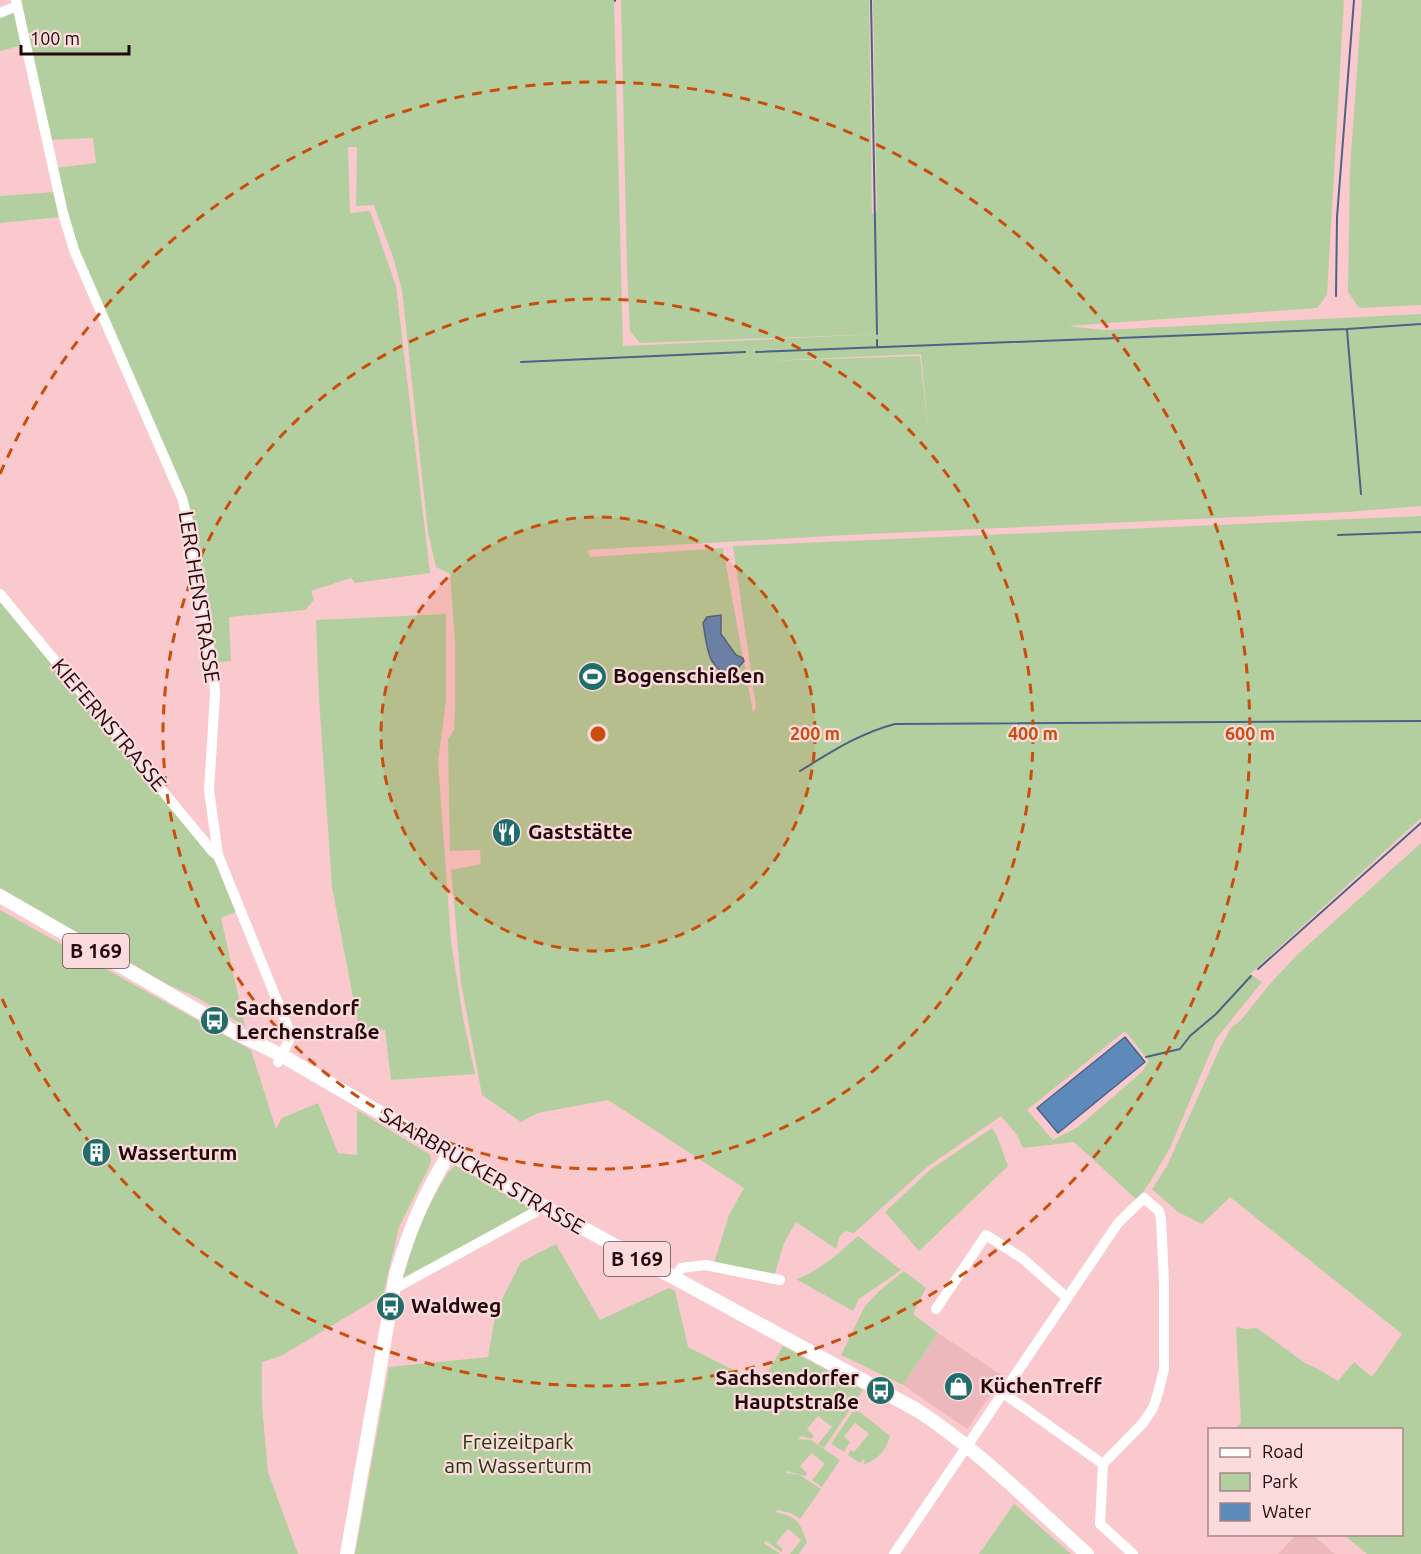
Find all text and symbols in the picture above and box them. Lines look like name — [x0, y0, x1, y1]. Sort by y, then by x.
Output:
scale bar — [21, 18, 129, 56]
text: 100 m — [30, 28, 80, 48]
street label: LERCHENSTRASSE — [175, 509, 225, 685]
street label: KIEFERNSTRASSE — [48, 653, 172, 795]
sports icon: Bogenschießen — [576, 660, 608, 692]
place label: Bogenschießen — [613, 663, 765, 687]
text: 200 m — [790, 723, 840, 743]
text: 400 m — [1008, 723, 1058, 743]
text: 600 m — [1225, 723, 1275, 743]
centre of rings — [588, 724, 608, 744]
restaurant icon: Gaststätte — [491, 816, 523, 848]
place label: Gaststätte — [528, 819, 633, 843]
road number: B 169 — [63, 934, 129, 968]
place label: Sachsendorf Lerchenstraße — [236, 995, 380, 1043]
bus stop icon: Sachsendorf Lerchenstraße — [199, 1004, 231, 1036]
street label: SAARBRÜCKER STRASSE — [376, 1102, 589, 1239]
building icon: Wasserturm — [81, 1137, 113, 1169]
place label: Wasserturm — [118, 1140, 237, 1164]
road number: B 169 — [604, 1242, 670, 1276]
bus stop icon: Waldweg — [374, 1290, 406, 1322]
place label: Waldweg — [411, 1293, 501, 1317]
place label: Sachsendorfer Hauptstraße — [715, 1365, 859, 1413]
shop icon: KüchenTreff — [943, 1370, 975, 1402]
place label: KüchenTreff — [980, 1373, 1103, 1397]
bus stop icon: Sachsendorfer Hauptstraße — [864, 1374, 896, 1406]
legend — [1208, 1428, 1403, 1536]
park label: Freizeitpark am Wasserturm — [444, 1429, 592, 1477]
text: Road — [1262, 1441, 1304, 1461]
text: Park — [1262, 1471, 1298, 1491]
text: Water — [1262, 1501, 1312, 1521]

